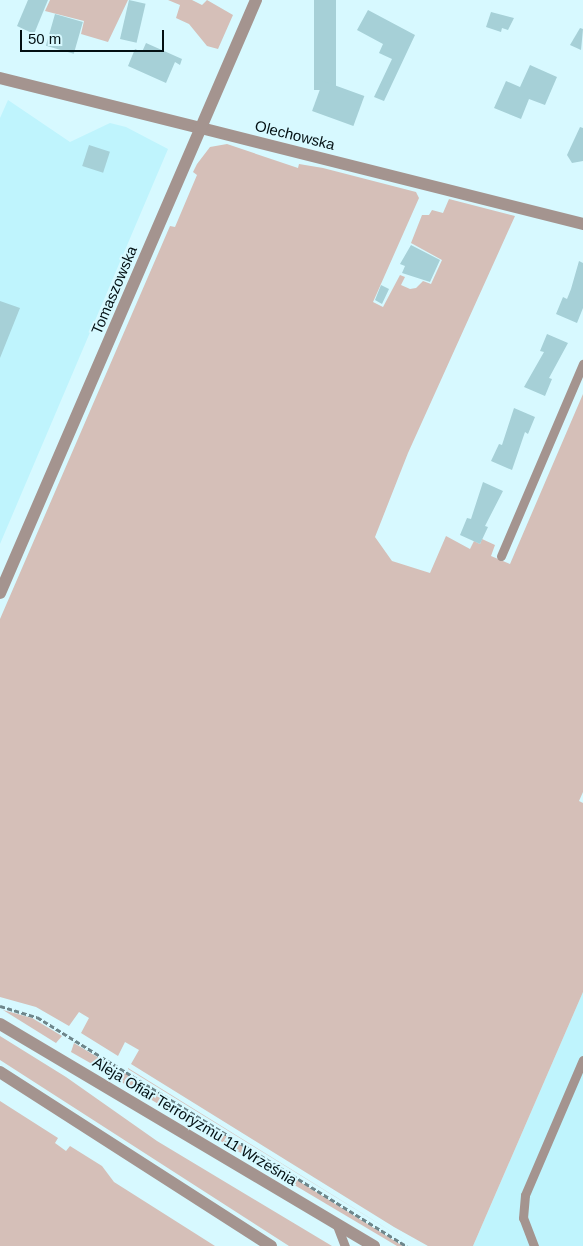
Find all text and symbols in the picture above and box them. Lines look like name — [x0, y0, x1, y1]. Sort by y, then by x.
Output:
scale bar — [22, 20, 166, 52]
text: 50 m — [28, 30, 61, 47]
street label: Olechowska — [253, 116, 337, 154]
street label: Tomaszowska — [87, 243, 141, 337]
street label: Aleja Ofiar Terroryzmu 11 Września — [89, 1053, 301, 1189]

